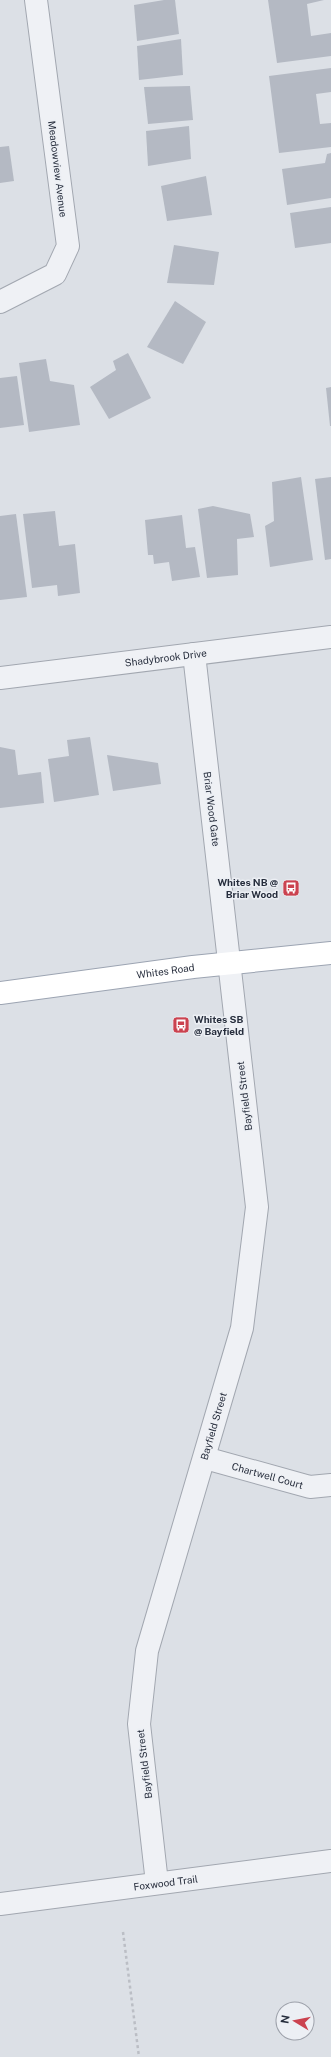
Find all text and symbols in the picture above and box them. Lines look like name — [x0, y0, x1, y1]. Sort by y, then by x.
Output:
street label: Meadowview Avenue — [46, 120, 70, 218]
street label: Shadybrook Drive — [124, 646, 208, 668]
street label: Briar Wood Gate — [201, 771, 223, 848]
place label: Whites NB @ Briar Wood — [217, 876, 278, 900]
bus stop icon: Whites NB @ Briar Wood — [281, 878, 301, 898]
street label: Whites Road — [136, 961, 195, 981]
place label: Whites SB @ Bayfield — [194, 1013, 244, 1037]
bus stop icon: Whites SB @ Bayfield — [171, 1015, 191, 1035]
street label: Bayfield Street — [234, 1060, 254, 1131]
street label: Bayfield Street — [198, 1391, 229, 1461]
street label: Chartwell Court — [231, 1460, 305, 1491]
street label: Bayfield Street — [134, 1728, 154, 1799]
street label: Foxwood Trail — [133, 1872, 198, 1893]
north arrow — [275, 2001, 315, 2041]
text: N — [278, 2014, 292, 2025]

